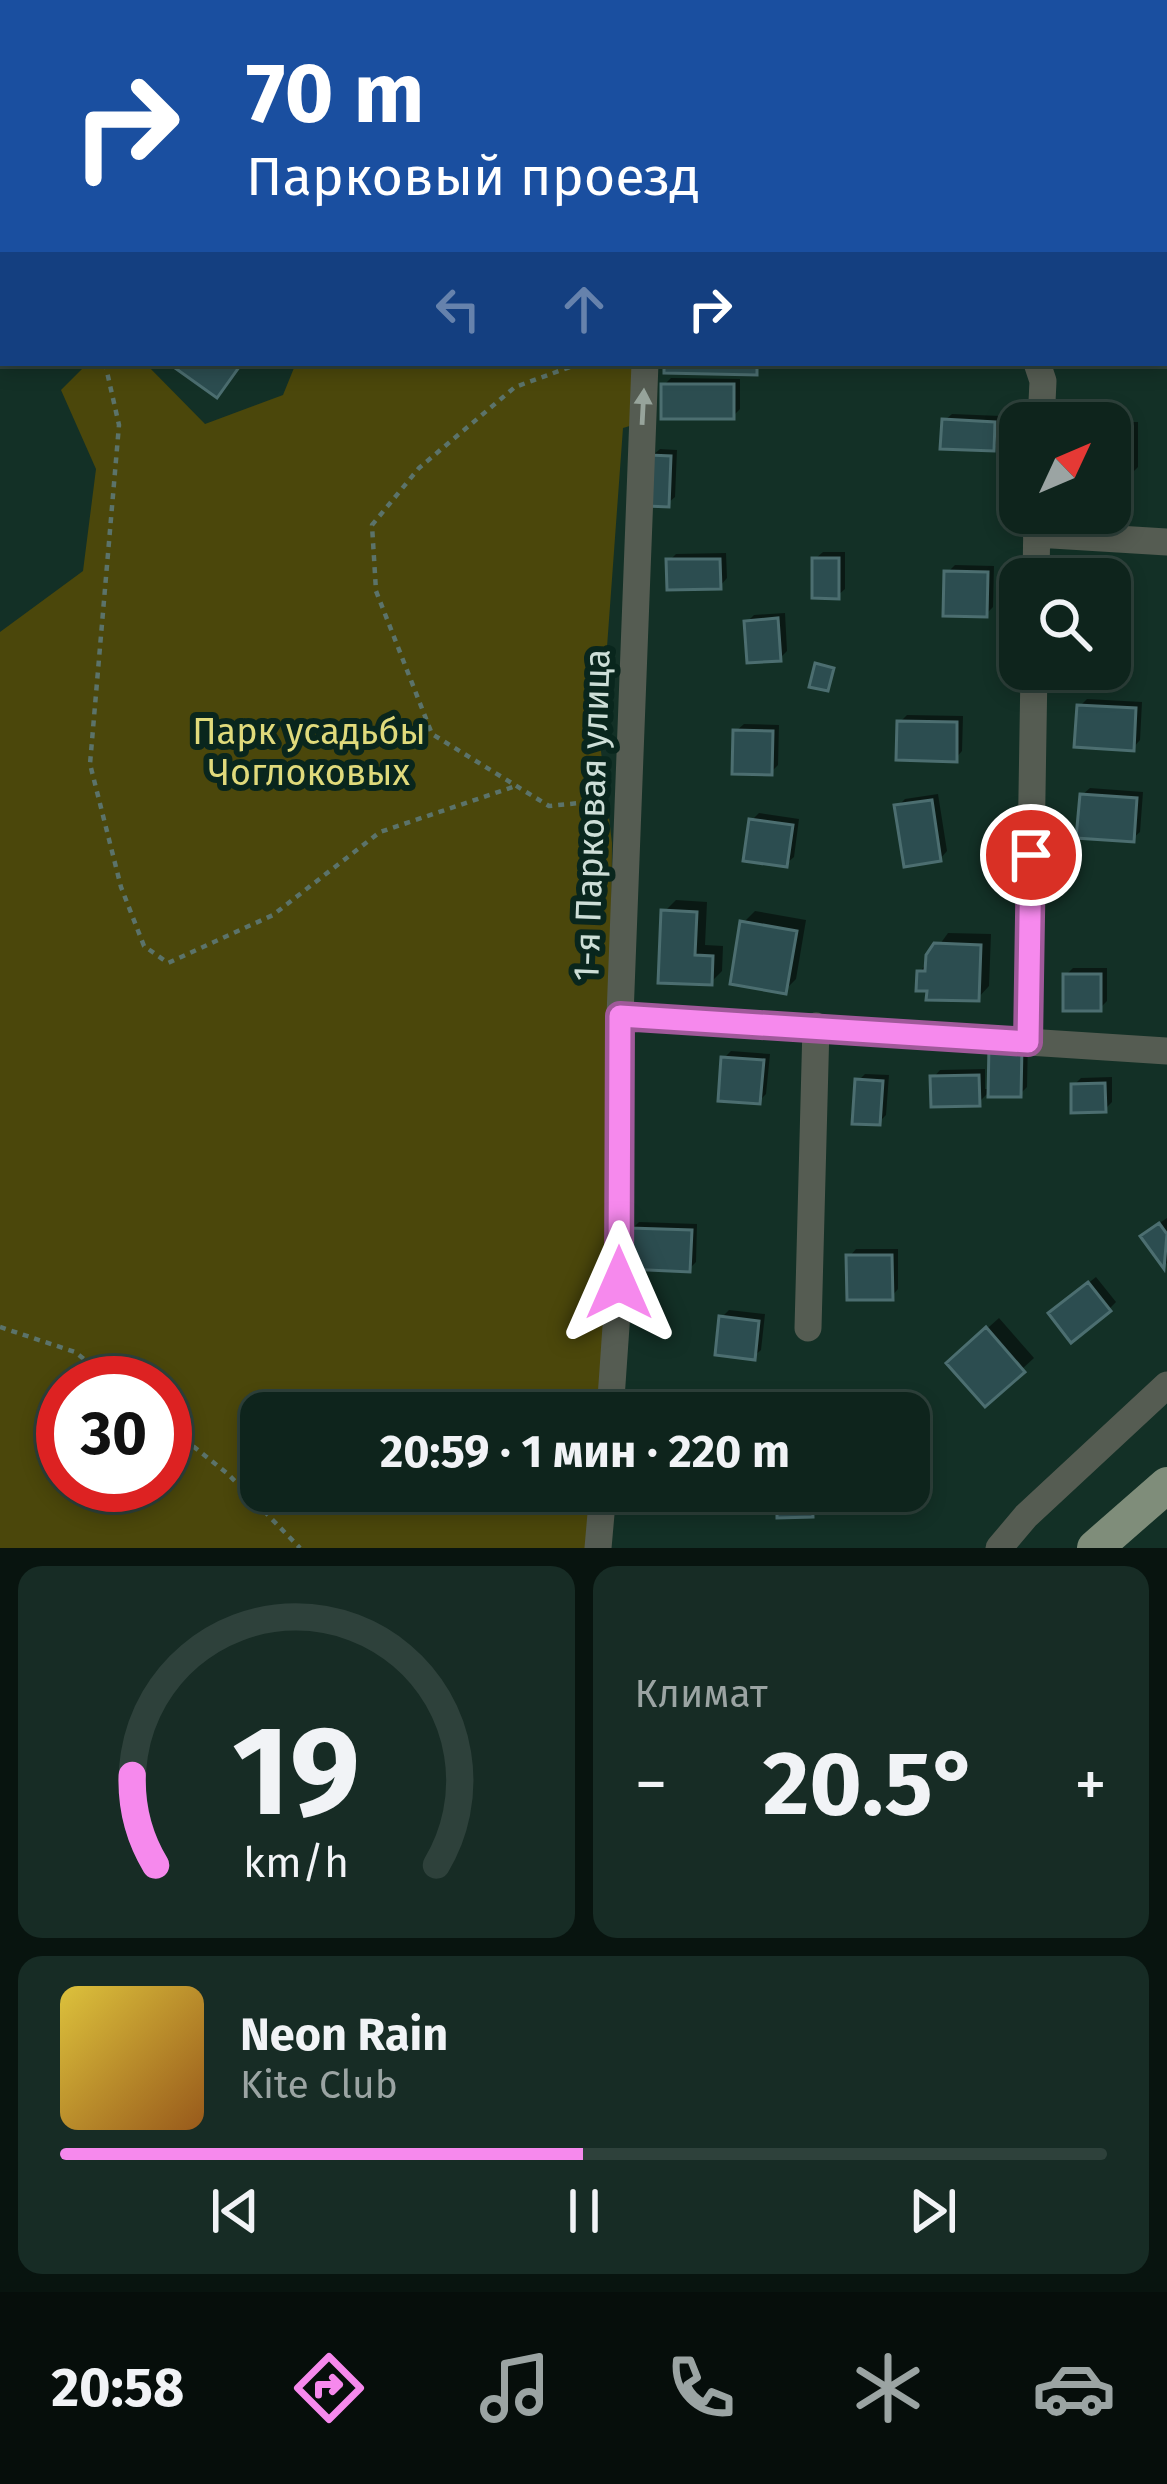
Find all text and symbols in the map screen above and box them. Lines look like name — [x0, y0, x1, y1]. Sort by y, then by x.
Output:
text: 70 m — [246, 43, 424, 144]
icon: right — [48, 48, 204, 204]
text: Парковый проезд — [246, 145, 700, 209]
icon: left — [425, 276, 491, 342]
icon: ahead — [551, 276, 617, 342]
icon: right — [677, 276, 743, 342]
one-way arrow — [634, 387, 653, 425]
north arrow — [999, 402, 1131, 534]
map controls — [999, 402, 1131, 690]
button: search — [999, 558, 1131, 690]
street label: 1-я Парковая улица — [564, 648, 620, 982]
park label: Парк усадьбы Чоглоковых — [192, 710, 426, 795]
pin — [980, 804, 1082, 906]
icon: arrive — [998, 822, 1064, 888]
position arrow — [556, 1220, 682, 1346]
speed limit sign: 30 — [36, 1356, 192, 1512]
text: 20:59 · 1 мин · 220 m — [380, 1425, 790, 1479]
text: Климат — [635, 1671, 768, 1717]
text: 19 — [232, 1697, 360, 1847]
text: 20.5° — [763, 1730, 979, 1838]
text: − — [635, 1745, 668, 1824]
text: + — [1074, 1745, 1107, 1824]
text: km/h — [243, 1837, 349, 1888]
text: Neon Rain — [240, 2008, 448, 2062]
text: Kite Club — [240, 2062, 398, 2108]
icon: previous — [202, 2178, 268, 2244]
icon: pause — [551, 2178, 617, 2244]
icon: next — [900, 2178, 966, 2244]
icon: directions — [287, 2346, 371, 2430]
icon: music — [473, 2346, 557, 2430]
icon: phone — [659, 2346, 743, 2430]
icon: climate — [846, 2346, 930, 2430]
icon: car — [1032, 2346, 1116, 2430]
text: 20:58 — [51, 2356, 184, 2420]

